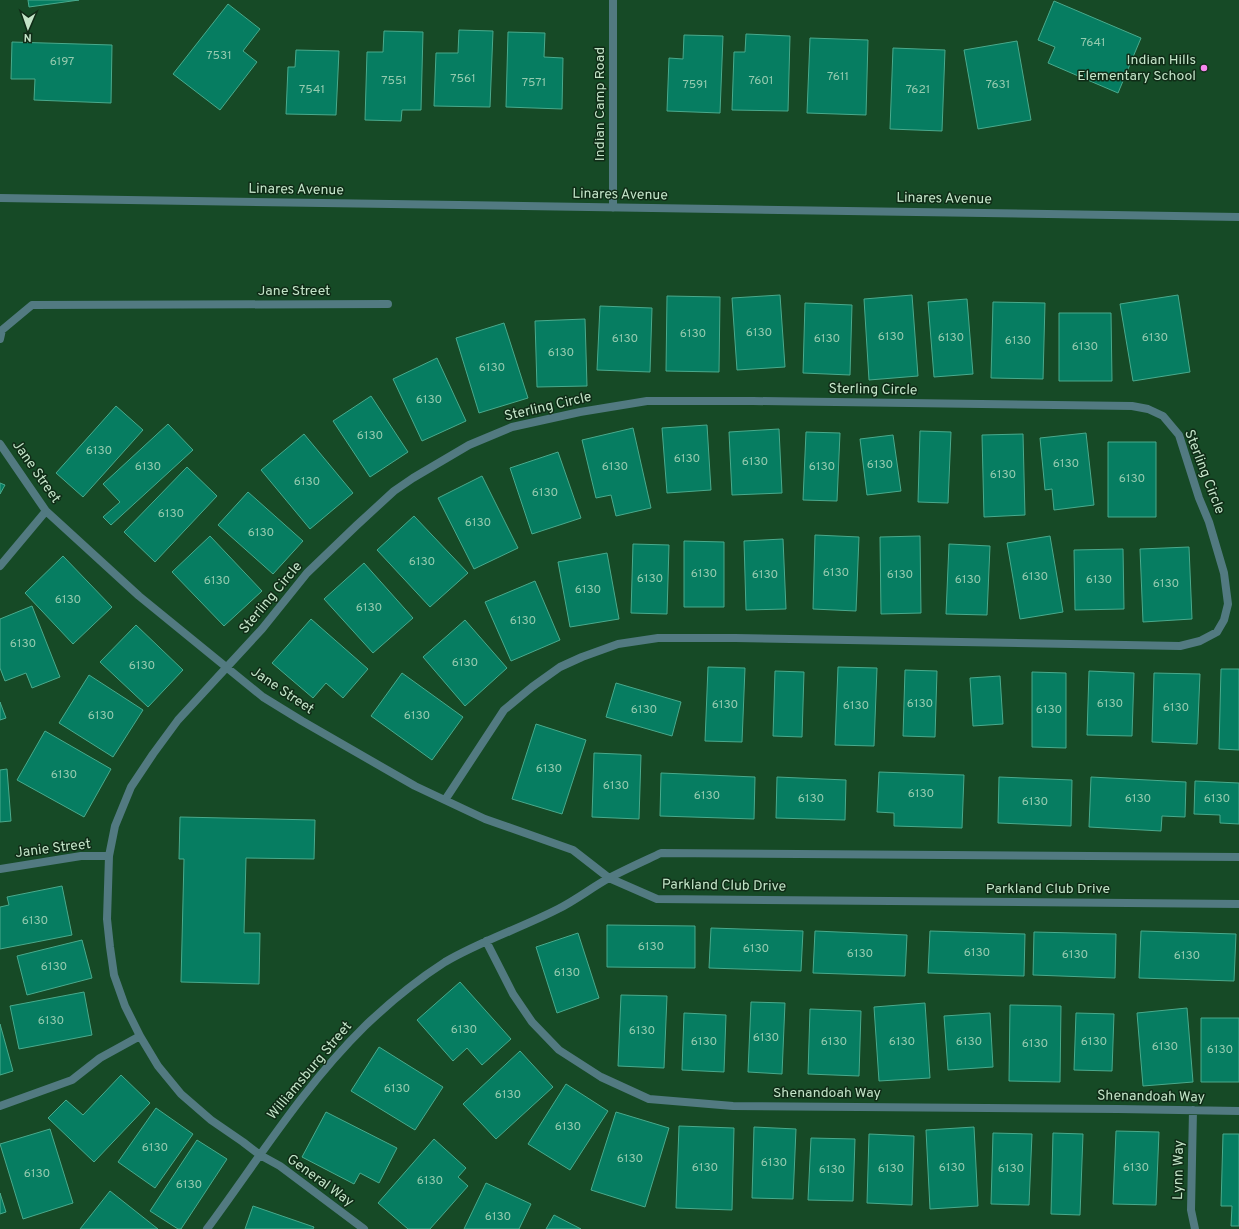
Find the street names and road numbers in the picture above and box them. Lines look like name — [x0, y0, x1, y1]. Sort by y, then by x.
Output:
street label: Indian Camp Road — [592, 47, 609, 161]
street label: Linares Avenue — [248, 181, 344, 199]
street label: Linares Avenue — [572, 186, 668, 204]
street label: Linares Avenue — [896, 190, 992, 208]
street label: Jane Street — [258, 283, 330, 300]
street label: Sterling Circle — [828, 381, 918, 399]
street label: Sterling Circle — [503, 389, 593, 425]
street label: Sterling Circle — [1180, 427, 1228, 517]
street label: Jane Street — [8, 437, 64, 507]
street label: Sterling Circle — [236, 559, 306, 637]
street label: Jane Street — [247, 664, 317, 718]
street label: Janie Street — [14, 836, 92, 862]
street label: Parkland Club Drive — [662, 876, 786, 896]
street label: Parkland Club Drive — [986, 881, 1110, 898]
street label: Williamsburg Street — [264, 1018, 356, 1124]
street label: Shenandoah Way — [773, 1085, 881, 1102]
street label: Shenandoah Way — [1097, 1088, 1205, 1106]
street label: Lynn Way — [1170, 1140, 1188, 1200]
street label: General Way — [283, 1151, 357, 1211]

